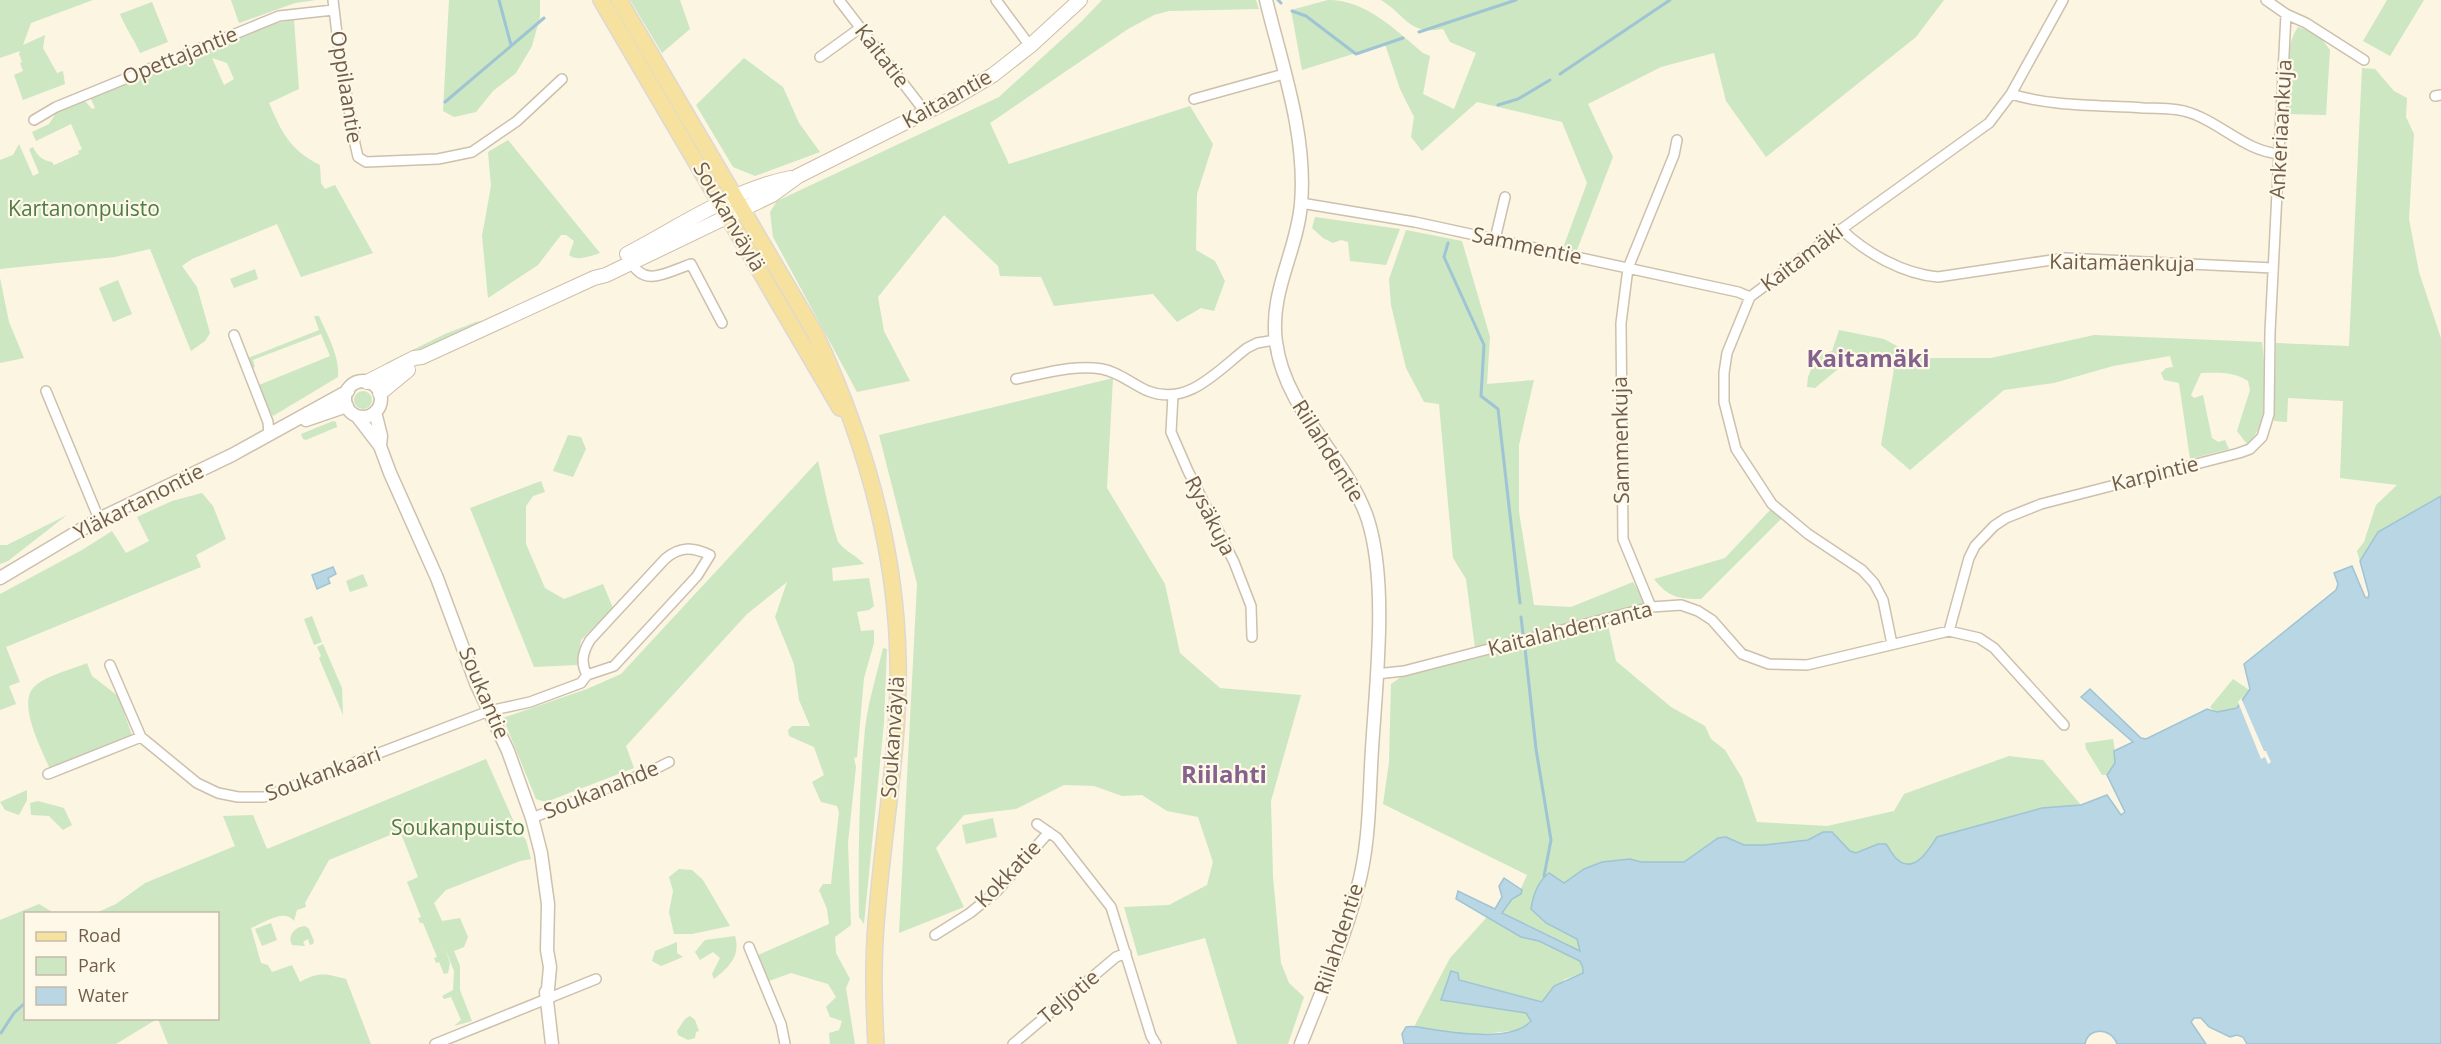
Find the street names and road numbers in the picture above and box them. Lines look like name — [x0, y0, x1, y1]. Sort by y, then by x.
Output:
street label: Kaitatie — [849, 18, 916, 93]
street label: Opettajantie — [118, 19, 241, 91]
street label: Oppilaantie — [324, 29, 370, 145]
street label: Ankeriaankuja — [2262, 58, 2298, 200]
street label: Kaitaantie — [897, 62, 996, 134]
street label: Soukanväylä — [687, 157, 773, 276]
street label: Kaitamäki — [1754, 217, 1848, 297]
street label: Sammentie — [1470, 220, 1585, 270]
street label: Kaitamäenkuja — [2049, 247, 2195, 277]
street label: Sammenkuja — [1605, 376, 1635, 504]
street label: Riilahdentie — [1286, 394, 1371, 507]
street label: Karpintie — [2108, 449, 2201, 497]
street label: Yläkartanontie — [69, 456, 208, 546]
street label: Rysäkuja — [1179, 471, 1243, 560]
street label: Kaitalahdenranta — [1485, 594, 1655, 662]
street label: Soukantie — [453, 642, 517, 743]
street label: Soukanväylä — [874, 675, 910, 799]
street label: Soukankaari — [261, 739, 384, 807]
street label: Soukanahde — [539, 753, 662, 825]
street label: Kokkatie — [968, 833, 1046, 913]
street label: Riilahdentie — [1307, 879, 1369, 998]
street label: Teljotie — [1032, 963, 1105, 1030]

